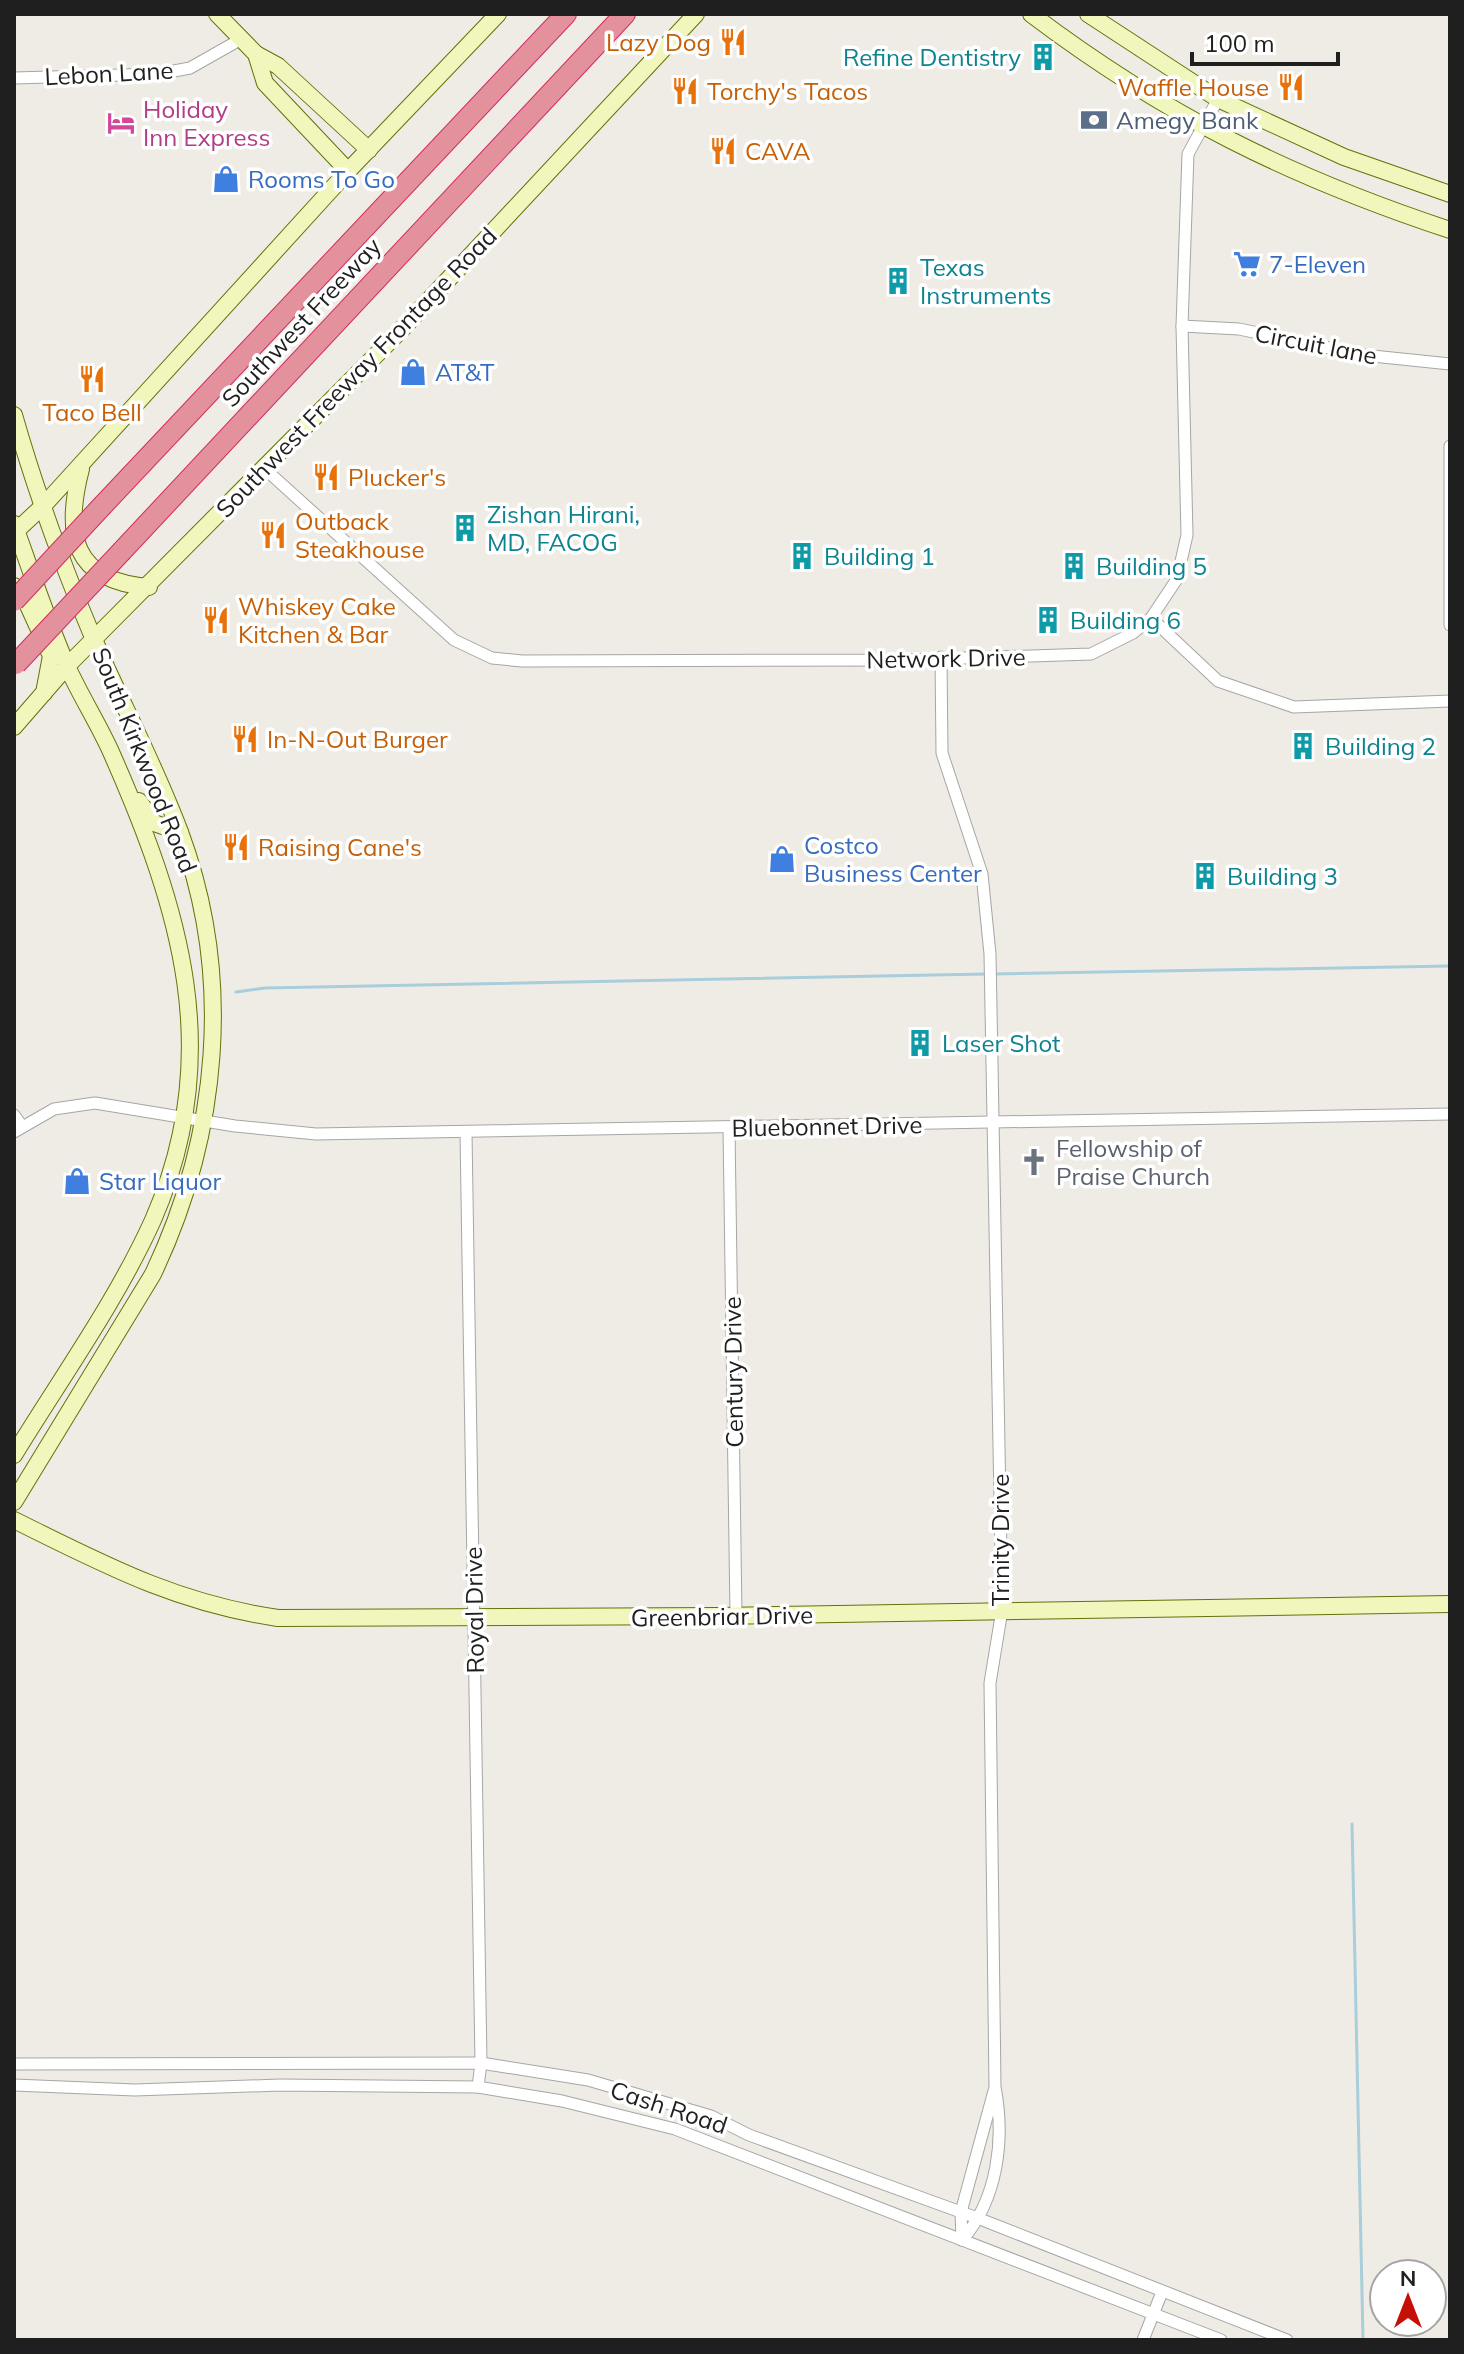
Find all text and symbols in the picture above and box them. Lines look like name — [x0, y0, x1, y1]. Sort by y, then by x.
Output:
scale bar — [1192, 16, 1338, 66]
place label: Lazy Dog — [606, 27, 711, 57]
restaurant icon: Lazy Dog — [718, 27, 748, 57]
text: 100 m — [1204, 28, 1275, 58]
place label: Refine Dentistry — [843, 42, 1021, 72]
building icon: Refine Dentistry — [1028, 42, 1058, 72]
street label: Lebon Lane — [44, 55, 174, 91]
place label: Waffle House — [1118, 72, 1269, 102]
restaurant icon: Waffle House — [1276, 72, 1306, 102]
restaurant icon: Torchy's Tacos — [670, 76, 700, 106]
place label: Torchy's Tacos — [707, 76, 868, 106]
place label: Holiday Inn Express — [143, 94, 270, 152]
bank icon: Amegy Bank — [1079, 105, 1109, 135]
place label: Amegy Bank — [1116, 105, 1259, 135]
hotel icon: Holiday Inn Express — [106, 108, 136, 138]
restaurant icon: CAVA — [708, 136, 738, 166]
place label: CAVA — [745, 136, 811, 166]
shop icon: Rooms To Go — [211, 164, 241, 194]
place label: Rooms To Go — [248, 164, 395, 194]
street label: Southwest Freeway Frontage Road — [209, 221, 503, 523]
street label: Southwest Freeway — [215, 231, 387, 413]
supermarket icon: 7-Eleven — [1232, 249, 1262, 279]
place label: 7-Eleven — [1269, 249, 1366, 279]
place label: Texas Instruments — [920, 252, 1052, 310]
building icon: Texas Instruments — [883, 266, 913, 296]
street label: Circuit lane — [1252, 317, 1380, 371]
shop icon: AT&T — [398, 357, 428, 387]
place label: AT&T — [435, 357, 495, 387]
restaurant icon: Taco Bell — [77, 364, 107, 394]
place label: Taco Bell — [42, 397, 142, 427]
restaurant icon: Plucker's — [311, 462, 341, 492]
place label: Plucker's — [348, 462, 446, 492]
place label: Zishan Hirani, MD, FACOG — [487, 499, 640, 557]
place label: Outback Steakhouse — [295, 506, 425, 564]
building icon: Zishan Hirani, MD, FACOG — [450, 513, 480, 543]
restaurant icon: Outback Steakhouse — [258, 520, 288, 550]
building icon: Building 1 — [787, 541, 817, 571]
place label: Building 1 — [824, 541, 935, 571]
building icon: Building 5 — [1059, 551, 1089, 581]
place label: Building 5 — [1096, 551, 1207, 581]
place label: Whiskey Cake Kitchen & Bar — [238, 591, 396, 649]
restaurant icon: Whiskey Cake Kitchen & Bar — [201, 605, 231, 635]
building icon: Building 6 — [1033, 605, 1063, 635]
place label: Building 6 — [1070, 605, 1181, 635]
street label: Network Drive — [866, 642, 1026, 674]
street label: South Kirkwood Road — [86, 643, 204, 877]
restaurant icon: In-N-Out Burger — [230, 724, 260, 754]
place label: In-N-Out Burger — [267, 724, 448, 754]
building icon: Building 2 — [1288, 731, 1318, 761]
place label: Building 2 — [1325, 731, 1436, 761]
place label: Costco Business Center — [804, 830, 982, 888]
restaurant icon: Raising Cane's — [221, 832, 251, 862]
place label: Raising Cane's — [258, 832, 422, 862]
shop icon: Costco Business Center — [767, 844, 797, 874]
building icon: Building 3 — [1190, 861, 1220, 891]
place label: Building 3 — [1227, 861, 1338, 891]
building icon: Laser Shot — [905, 1028, 935, 1058]
place label: Laser Shot — [942, 1028, 1060, 1058]
street label: Bluebonnet Drive — [731, 1109, 923, 1143]
place label: Fellowship of Praise Church — [1056, 1133, 1210, 1191]
church icon: Fellowship of Praise Church — [1019, 1147, 1049, 1177]
shop icon: Star Liquor — [62, 1166, 92, 1196]
place label: Star Liquor — [99, 1166, 221, 1196]
street label: Century Drive — [717, 1296, 749, 1448]
street label: Trinity Drive — [985, 1474, 1015, 1606]
street label: Royal Drive — [458, 1546, 490, 1674]
street label: Greenbriar Drive — [631, 1599, 813, 1633]
street label: Cash Road — [607, 2074, 731, 2140]
north arrow — [1368, 2258, 1448, 2338]
text: N — [1400, 2264, 1416, 2292]

